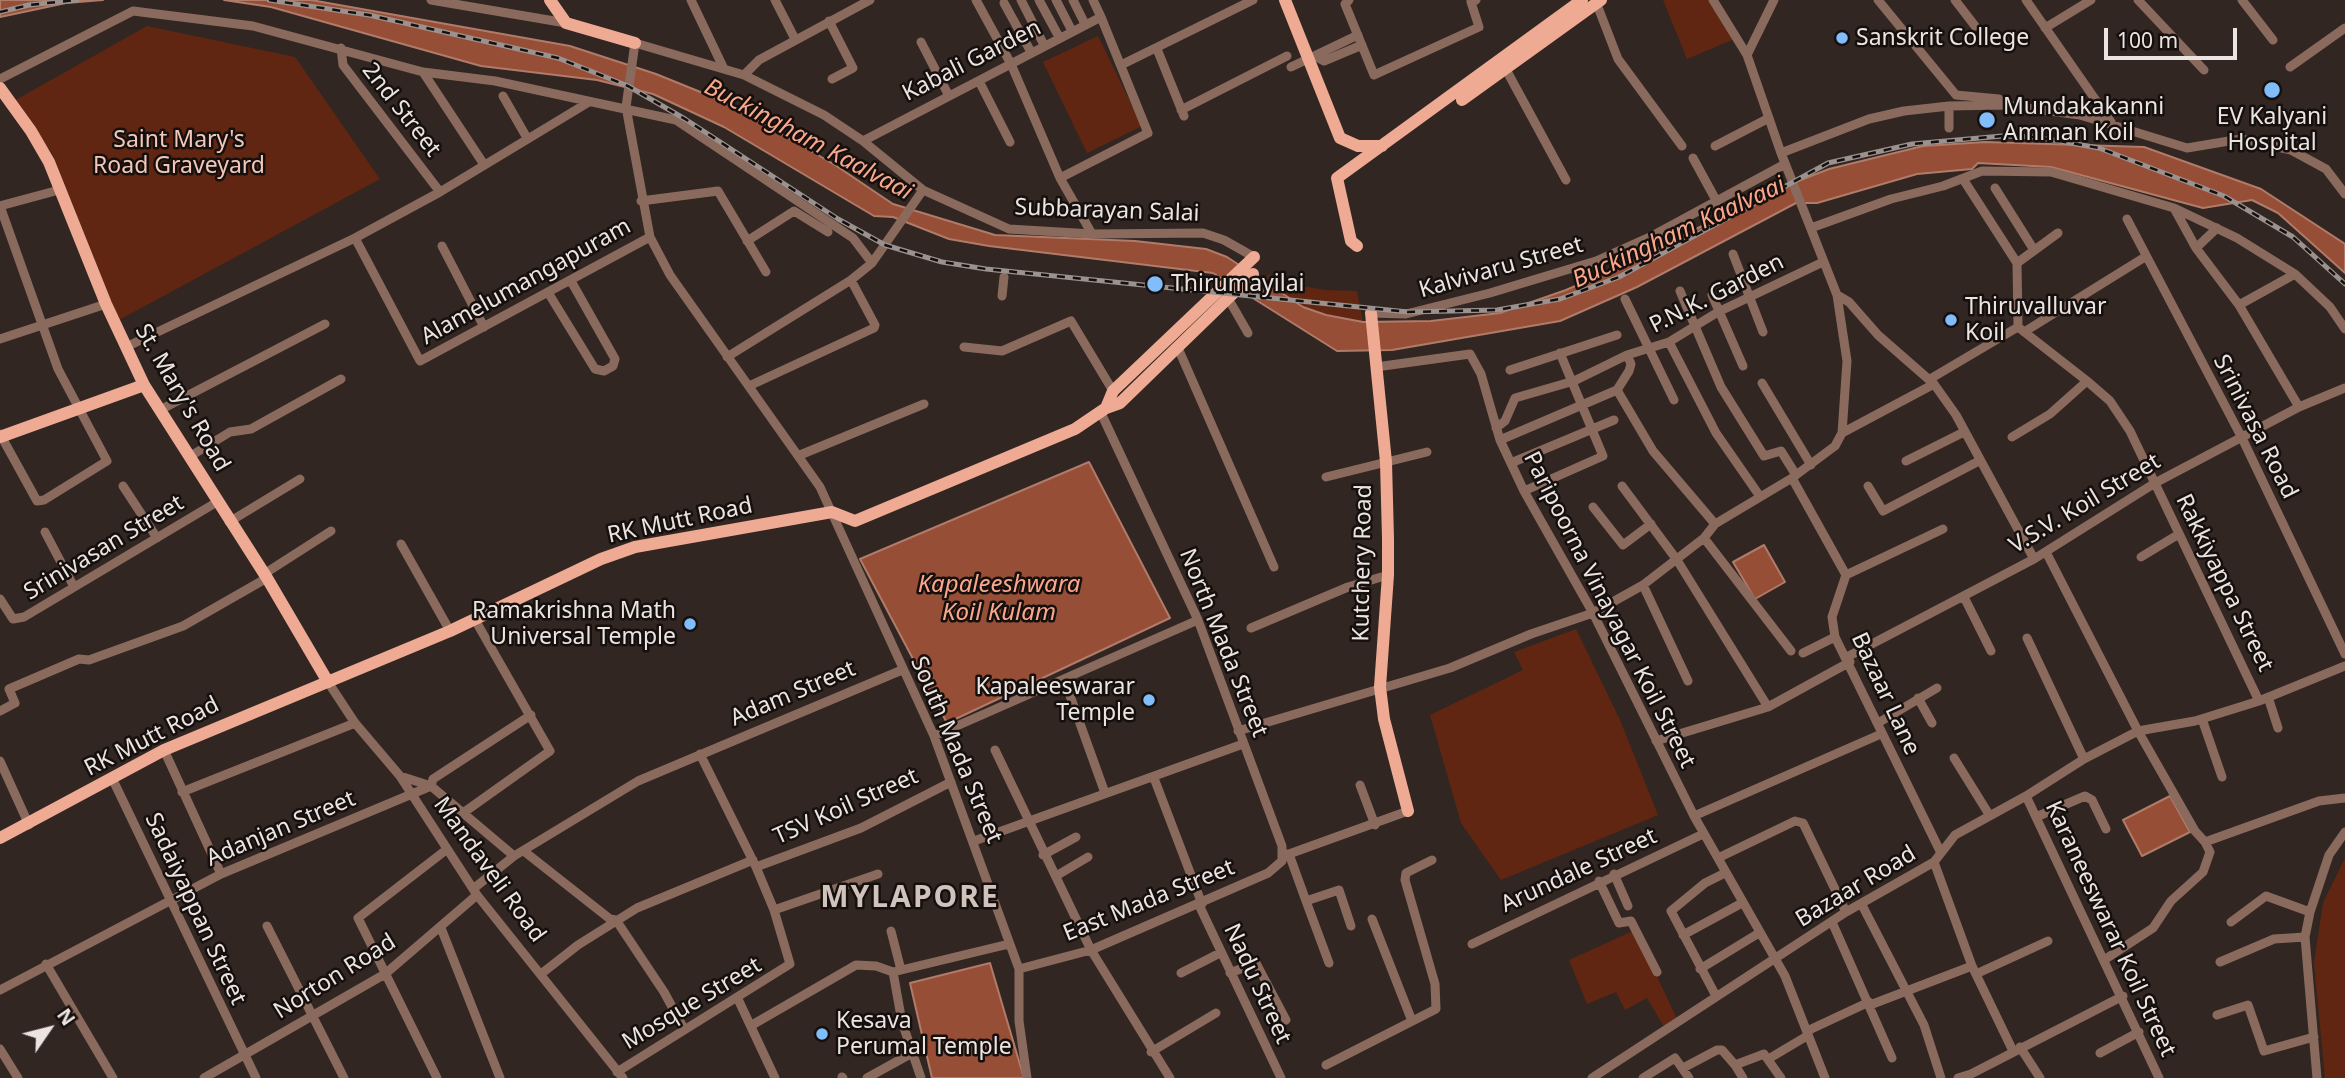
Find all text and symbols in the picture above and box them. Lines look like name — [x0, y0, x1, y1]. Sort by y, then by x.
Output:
street label: Kabali Garden — [898, 14, 1046, 108]
scale bar — [2107, 14, 2240, 58]
place label: Sanskrit College — [1856, 24, 2029, 52]
text: 100 m — [2117, 26, 2178, 54]
marker: Sanskrit College — [1834, 30, 1850, 46]
street label: 2nd Street — [356, 57, 446, 163]
water label: Buckingham Kaalvaai — [699, 73, 917, 207]
marker: EV Kalyani Hospital — [2262, 80, 2282, 100]
place label: Mundakakanni Amman Koil — [2003, 93, 2164, 147]
place label: EV Kalyani Hospital — [2217, 103, 2327, 157]
marker: Mundakakanni Amman Koil — [1977, 110, 1997, 130]
park label: Saint Mary's Road Graveyard — [93, 126, 265, 180]
water label: Buckingham Kaalvaai — [1568, 171, 1790, 295]
street label: Subbarayan Salai — [1014, 194, 1200, 228]
street label: Alamelumangapuram — [416, 213, 636, 351]
street label: Kalvivaru Street — [1416, 231, 1586, 305]
street label: P.N.K. Garden — [1645, 248, 1789, 340]
place label: Thirumayilai — [1171, 270, 1304, 298]
marker: Thirumayilai — [1145, 274, 1165, 294]
place label: Thiruvalluvar Koil — [1965, 293, 2106, 347]
marker: Thiruvalluvar Koil — [1943, 312, 1959, 328]
street label: St. Mary's Road — [129, 319, 235, 477]
street label: Srinivasa Road — [2207, 350, 2303, 504]
street label: Paripoorna Vinayagar Koil Street — [1517, 447, 1701, 773]
street label: V.S.V. Koil Street — [2005, 448, 2165, 560]
street label: Kutchery Road — [1348, 484, 1378, 642]
street label: Srinivasan Street — [19, 490, 189, 606]
street label: Rakkiyappa Street — [2169, 490, 2279, 676]
street label: RK Mutt Road — [605, 492, 755, 550]
street label: North Mada Street — [1173, 545, 1273, 741]
water label: Kapaleeshwara Koil Kulam — [918, 571, 1080, 627]
place label: Ramakrishna Math Universal Temple — [472, 597, 676, 651]
marker: Ramakrishna Math Universal Temple — [682, 616, 698, 632]
street label: Bazaar Lane — [1845, 628, 1925, 760]
street label: South Mada Street — [904, 652, 1008, 848]
street label: Adam Street — [726, 655, 860, 733]
place label: Kapaleeswarar Temple — [975, 673, 1135, 727]
street label: RK Mutt Road — [80, 691, 224, 783]
marker: Kapaleeswarar Temple — [1141, 692, 1157, 708]
street label: TSV Koil Street — [769, 763, 923, 851]
street label: Adanjan Street — [202, 785, 360, 873]
street label: Mandaveli Road — [427, 792, 551, 948]
street label: Karaneeswarar Koil Street — [2039, 797, 2181, 1061]
street label: Sadaiyappan Street — [138, 809, 252, 1009]
street label: Arundale Street — [1497, 823, 1661, 919]
street label: Bazaar Road — [1791, 840, 1921, 934]
street label: East Mada Street — [1059, 854, 1239, 948]
district label: MYLAPORE — [821, 880, 999, 916]
street label: Nadu Street — [1217, 920, 1297, 1048]
street label: Norton Road — [269, 929, 401, 1025]
street label: Mosque Street — [617, 952, 767, 1056]
north arrow — [14, 994, 84, 1064]
text: N — [51, 1003, 81, 1031]
place label: Kesava Perumal Temple — [836, 1007, 1012, 1061]
marker: Kesava Perumal Temple — [814, 1026, 830, 1042]

